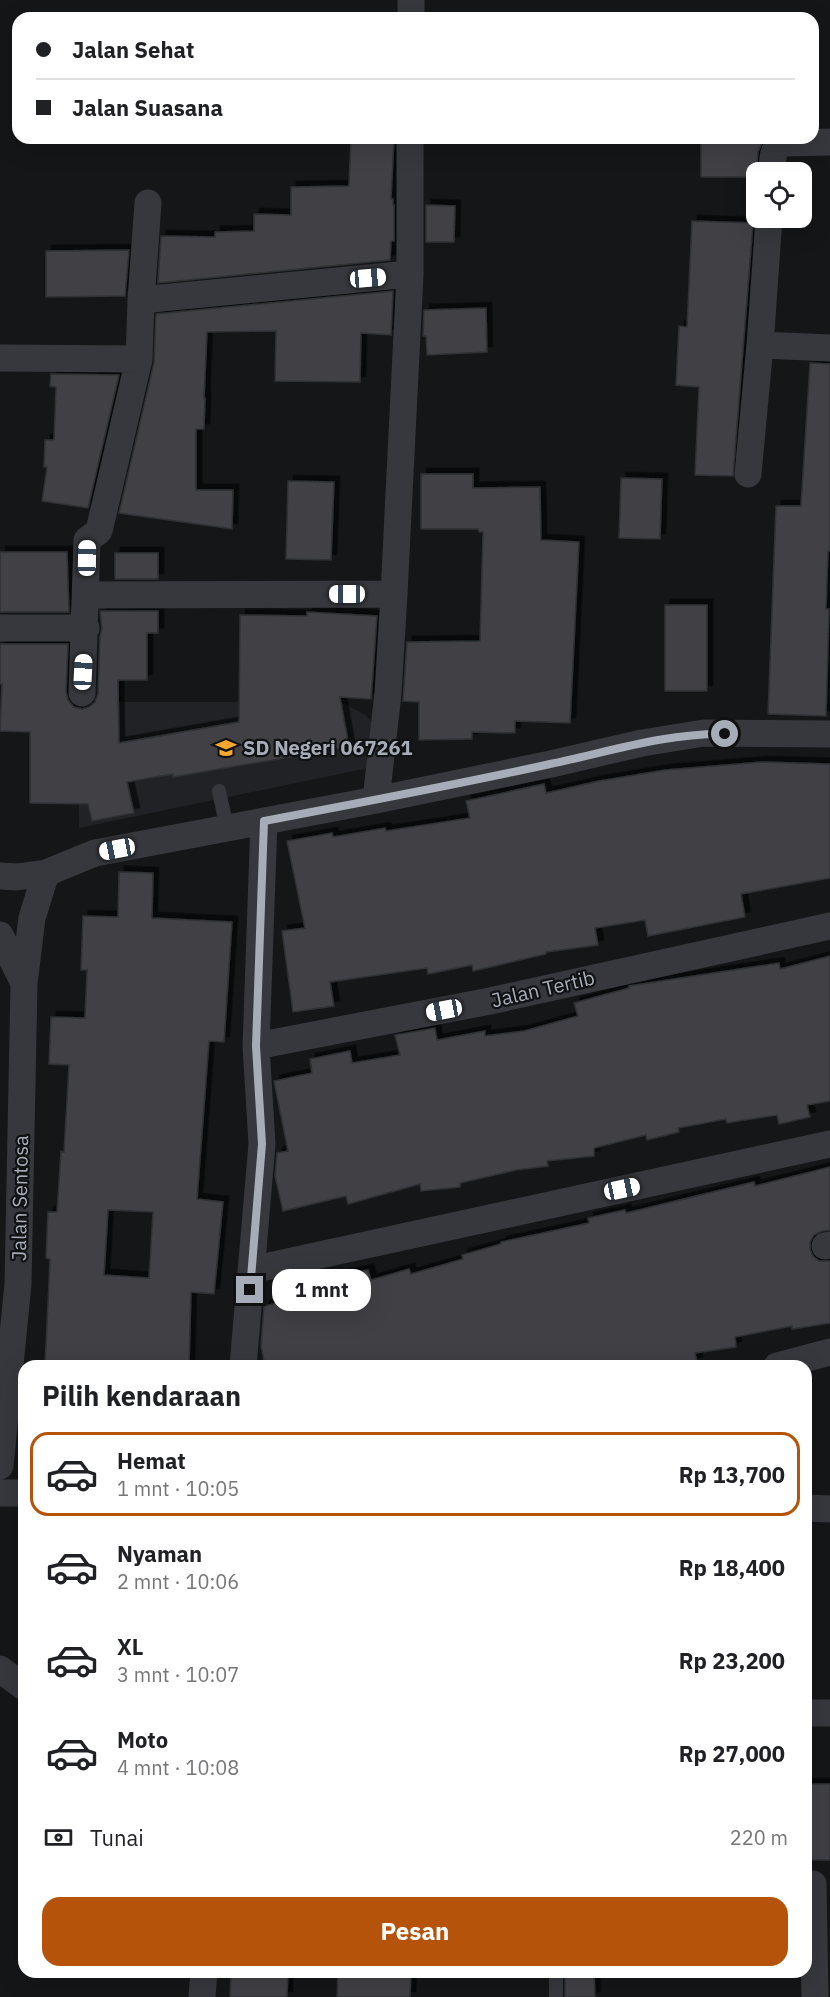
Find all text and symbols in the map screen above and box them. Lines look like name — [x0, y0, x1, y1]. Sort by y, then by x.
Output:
text: Jalan Sehat — [72, 35, 194, 64]
text: Jalan Suasana — [72, 93, 223, 122]
map controls — [746, 162, 812, 228]
button: locate — [746, 162, 812, 228]
car — [349, 267, 387, 289]
car — [78, 540, 96, 576]
car — [329, 585, 365, 603]
car — [73, 654, 93, 690]
route start — [711, 720, 738, 747]
place label: SD Negeri 067261 — [243, 734, 413, 761]
school or university icon: SD Negeri 067261 — [214, 736, 238, 760]
car — [98, 837, 136, 861]
street label: Jalan Tertib — [489, 964, 597, 1014]
car — [425, 998, 463, 1022]
street label: Jalan Sentosa — [5, 1135, 34, 1261]
car — [603, 1176, 641, 1202]
callout: 1 mnt — [271, 1269, 370, 1311]
route end — [236, 1276, 263, 1303]
text: 1 mnt — [294, 1276, 349, 1303]
text: Pilih kendaraan — [42, 1378, 241, 1413]
text: Hemat — [117, 1446, 186, 1475]
icon: car — [45, 1447, 99, 1501]
text: Rp 13,700 — [679, 1460, 785, 1489]
text: 1 mnt · 10:05 — [117, 1475, 239, 1502]
text: Nyaman — [117, 1539, 202, 1568]
icon: car — [45, 1540, 99, 1594]
text: Rp 18,400 — [679, 1553, 785, 1582]
text: 2 mnt · 10:06 — [117, 1568, 239, 1595]
text: XL — [117, 1632, 143, 1661]
icon: car — [45, 1633, 99, 1687]
text: Rp 23,200 — [679, 1646, 785, 1675]
text: 3 mnt · 10:07 — [117, 1661, 239, 1688]
text: Moto — [117, 1725, 168, 1754]
icon: car — [45, 1726, 99, 1780]
text: Rp 27,000 — [679, 1739, 785, 1768]
text: 4 mnt · 10:08 — [117, 1754, 239, 1781]
icon: cash — [42, 1821, 75, 1854]
text: Tunai — [90, 1823, 144, 1852]
text: 220 m — [730, 1824, 788, 1851]
button: Pesan — [42, 1897, 788, 1966]

